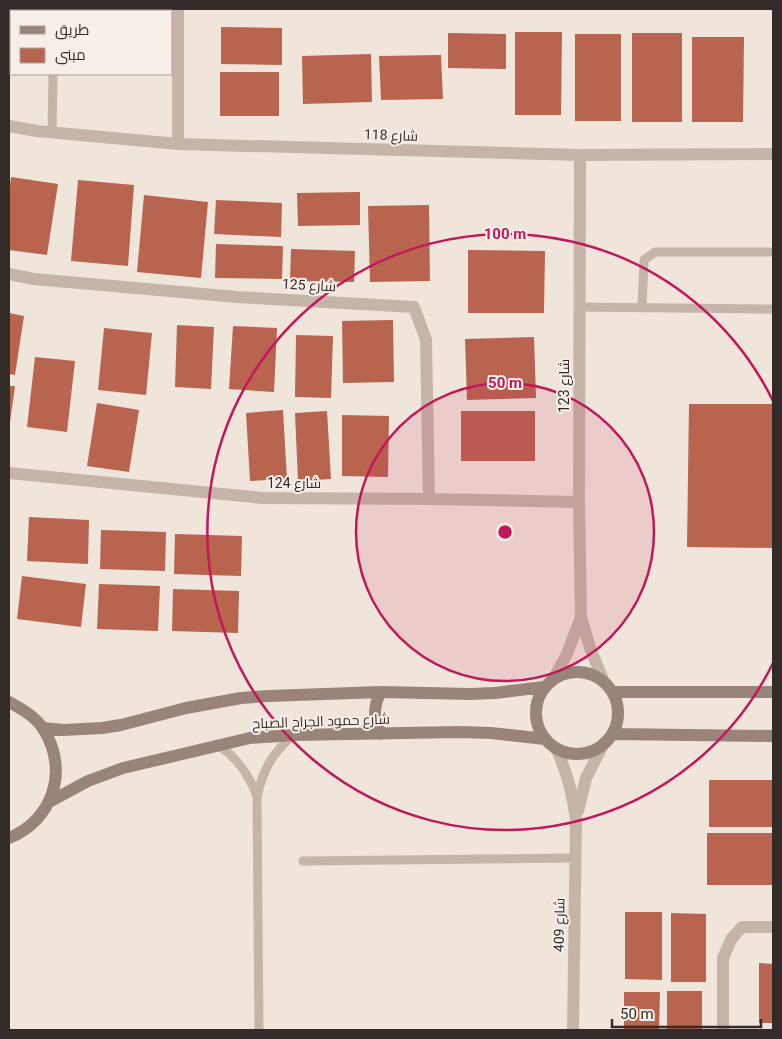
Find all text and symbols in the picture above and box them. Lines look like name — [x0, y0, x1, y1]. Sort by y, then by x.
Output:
legend — [10, 10, 172, 75]
text: طريق — [55, 21, 89, 40]
text: مبنى — [55, 46, 86, 65]
street label: شارع 118 — [364, 126, 418, 145]
text: 100 m — [484, 225, 526, 243]
street label: شارع 125 — [281, 276, 336, 295]
street label: شارع 123 — [556, 359, 573, 413]
text: 50 m — [488, 374, 522, 392]
street label: شارع 124 — [267, 475, 321, 492]
centre of rings — [496, 523, 514, 541]
street label: شارع حمود الجراح الصباح — [252, 711, 390, 732]
street label: شارع 409 — [551, 898, 568, 952]
scale bar — [612, 996, 761, 1028]
text: 50 m — [620, 1005, 654, 1023]

